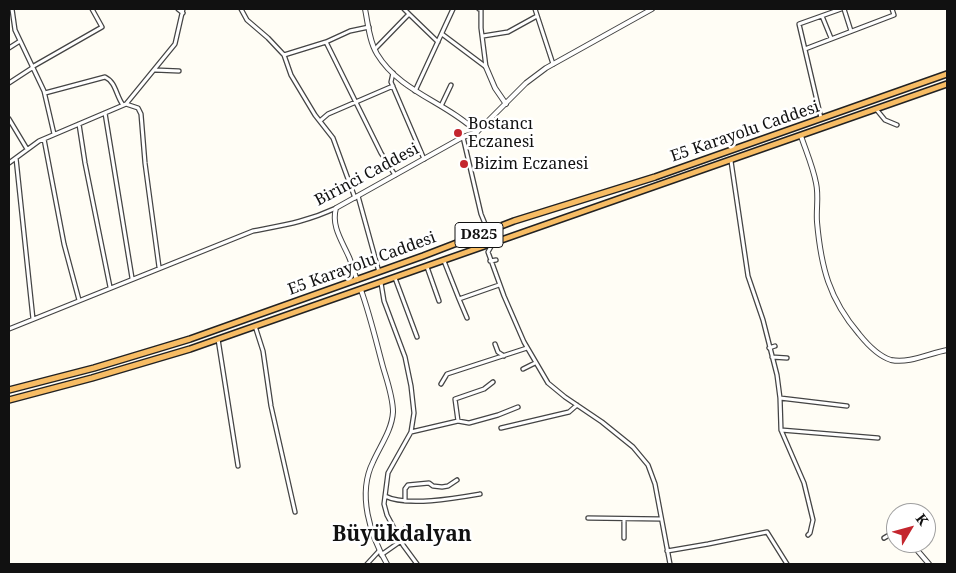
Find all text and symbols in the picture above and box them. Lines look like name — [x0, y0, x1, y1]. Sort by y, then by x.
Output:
street label: E5 Karayolu Caddesi — [668, 98, 822, 166]
place label: Bostancı Eczanesi — [468, 114, 534, 152]
marker: Bostancı Eczanesi — [452, 127, 464, 139]
street label: Birinci Caddesi — [312, 140, 422, 210]
place label: Bizim Eczanesi — [474, 154, 588, 174]
marker: Bizim Eczanesi — [458, 158, 470, 170]
road number: D825 — [455, 222, 503, 248]
street label: E5 Karayolu Caddesi — [285, 228, 439, 300]
north arrow — [886, 503, 936, 553]
text: K — [912, 509, 933, 529]
district label: Büyükdalyan — [332, 522, 472, 548]

